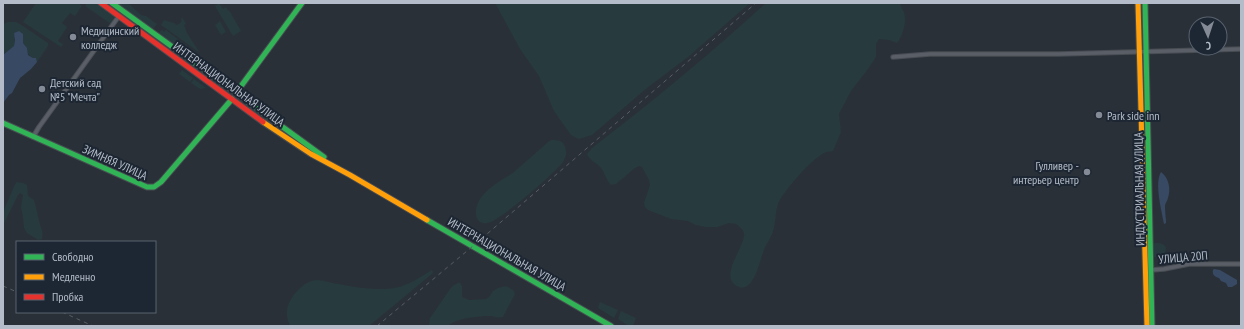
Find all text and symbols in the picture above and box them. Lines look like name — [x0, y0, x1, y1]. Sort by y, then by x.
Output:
north arrow — [1188, 16, 1228, 56]
place label: Медицинский колледж — [81, 23, 139, 52]
marker: Медицинский колледж — [68, 32, 78, 42]
street label: ИНТЕРНАЦИОНАЛЬНАЯ УЛИЦА — [170, 38, 288, 130]
text: С — [1206, 39, 1211, 53]
place label: Детский сад №5 "Мечта" — [50, 75, 102, 104]
marker: Детский сад №5 "Мечта" — [37, 84, 47, 94]
place label: Park side inn — [1107, 108, 1160, 123]
marker: Park side inn — [1094, 110, 1104, 120]
street label: ИНДУСТРИАЛЬНАЯ УЛИЦА — [1131, 132, 1147, 246]
street label: ЗИМНЯЯ УЛИЦА — [80, 141, 150, 183]
place label: Гулливер - интерьер центр — [1013, 158, 1079, 187]
marker: Гулливер - интерьер центр — [1082, 167, 1092, 177]
street label: ИНТЕРНАЦИОНАЛЬНАЯ УЛИЦА — [445, 214, 569, 294]
legend — [16, 241, 156, 313]
street label: УЛИЦА 20П — [1158, 247, 1208, 267]
text: Свободно — [52, 249, 94, 264]
text: Медленно — [52, 269, 95, 284]
text: Пробка — [52, 289, 84, 304]

